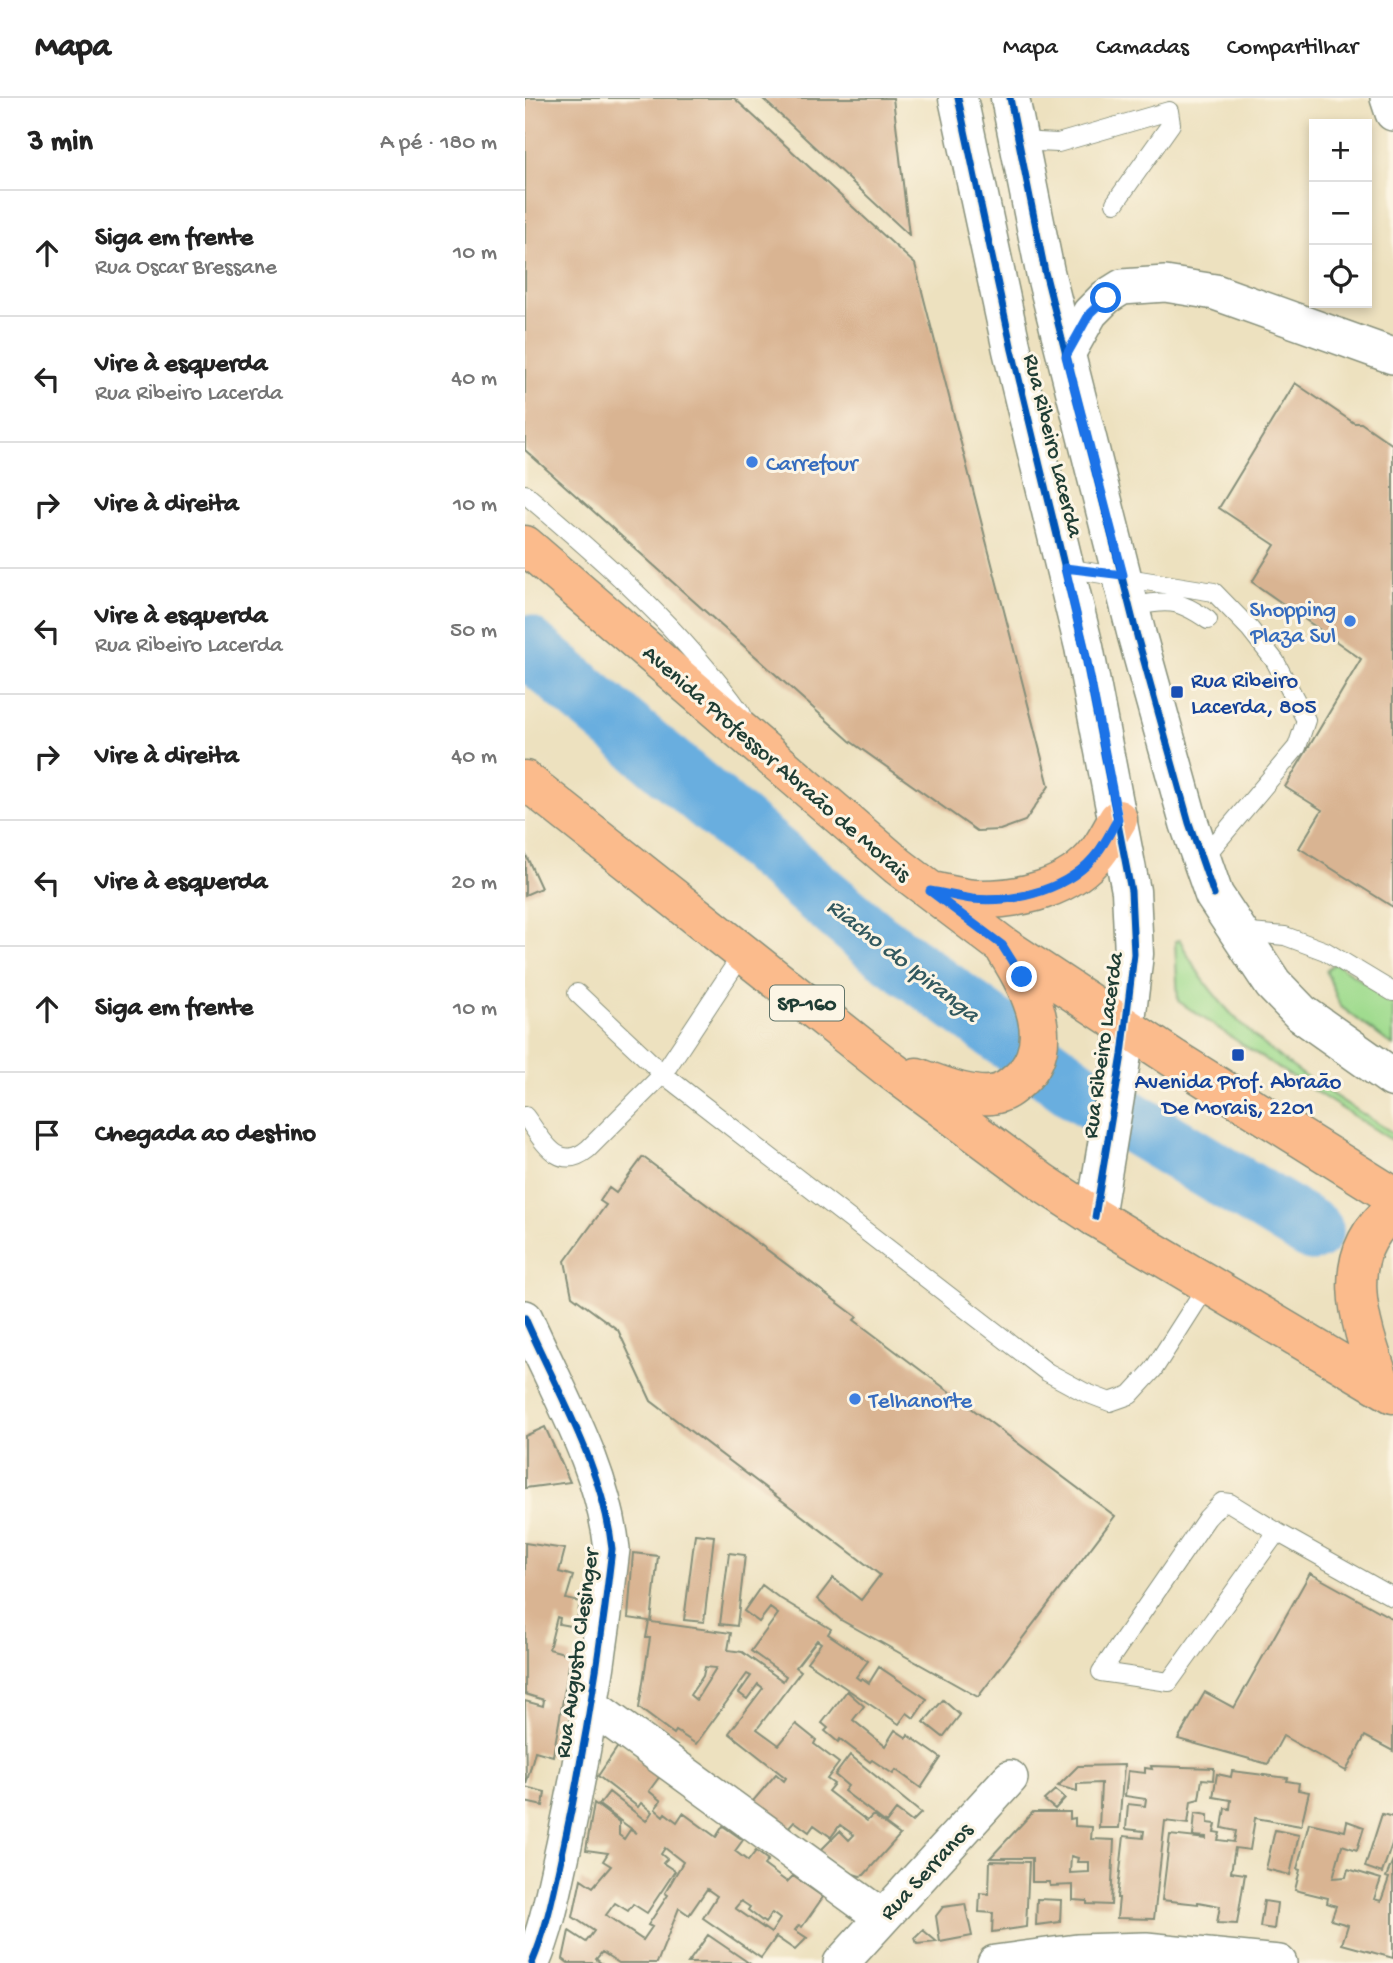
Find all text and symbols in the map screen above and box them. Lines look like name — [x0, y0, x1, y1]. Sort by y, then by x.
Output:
text: Mapa — [35, 29, 111, 67]
text: Mapa — [1003, 34, 1058, 63]
text: Camadas — [1096, 34, 1189, 63]
text: Compartilhar — [1227, 34, 1358, 63]
map controls — [1309, 119, 1372, 308]
button: + — [1309, 119, 1372, 182]
text: 3 min — [28, 126, 93, 161]
text: A pé · 180 m — [380, 130, 497, 157]
button: − — [1309, 182, 1372, 245]
text: Siga em frente — [95, 224, 253, 255]
icon: ahead — [28, 234, 66, 272]
text: 10 m — [453, 240, 497, 267]
button: locate — [1309, 245, 1372, 308]
text: Rua Oscar Bressane — [95, 255, 277, 282]
route start — [1090, 282, 1121, 313]
text: Vire à esquerda — [95, 350, 268, 381]
street label: Rua Ribeiro Lacerda — [1016, 351, 1088, 541]
icon: left — [28, 360, 66, 398]
text: 40 m — [451, 366, 497, 393]
text: Rua Ribeiro Lacerda — [95, 381, 283, 408]
place label: Carrefour — [766, 452, 859, 479]
marker: Carrefour — [744, 454, 760, 470]
icon: right — [28, 486, 66, 524]
text: Vire à direita — [95, 490, 239, 521]
text: 10 m — [453, 492, 497, 519]
place label: Shopping Plaza Sul — [1249, 598, 1336, 651]
text: Vire à esquerda — [95, 602, 268, 633]
icon: left — [28, 612, 66, 650]
marker: Shopping Plaza Sul — [1342, 613, 1358, 629]
text: 50 m — [450, 618, 497, 645]
text: Rua Ribeiro Lacerda — [95, 633, 283, 660]
street label: Avenida Professor Abraão de Morais — [636, 641, 916, 889]
place label: Rua Ribeiro Lacerda, 805 — [1191, 669, 1317, 722]
marker: Rua Ribeiro Lacerda, 805 — [1169, 684, 1185, 700]
icon: right — [28, 738, 66, 776]
text: Vire à direita — [95, 742, 239, 773]
text: 40 m — [451, 744, 497, 771]
icon: left — [28, 864, 66, 902]
text: Vire à esquerda — [95, 868, 268, 899]
text: 20 m — [451, 870, 497, 897]
water label: Riacho do Ipiranga — [820, 893, 985, 1031]
street label: Rua Ribeiro Lacerda — [1078, 949, 1131, 1140]
route end — [1006, 961, 1037, 992]
road number: SP-160 — [770, 986, 844, 1020]
icon: ahead — [28, 990, 66, 1028]
text: Siga em frente — [95, 994, 253, 1025]
text: 10 m — [453, 996, 497, 1023]
marker: Avenida Prof. Abraão De Morais, 2201 — [1230, 1047, 1246, 1063]
place label: Avenida Prof. Abraão De Morais, 2201 — [1135, 1070, 1342, 1123]
icon: arrive — [28, 1116, 66, 1154]
text: Chegada ao destino — [95, 1120, 316, 1151]
place label: Telhanorte — [867, 1389, 973, 1416]
marker: Telhanorte — [847, 1391, 863, 1407]
street label: Rua Augusto Clesinger — [550, 1545, 607, 1760]
street label: Rua Serranos — [875, 1817, 980, 1927]

